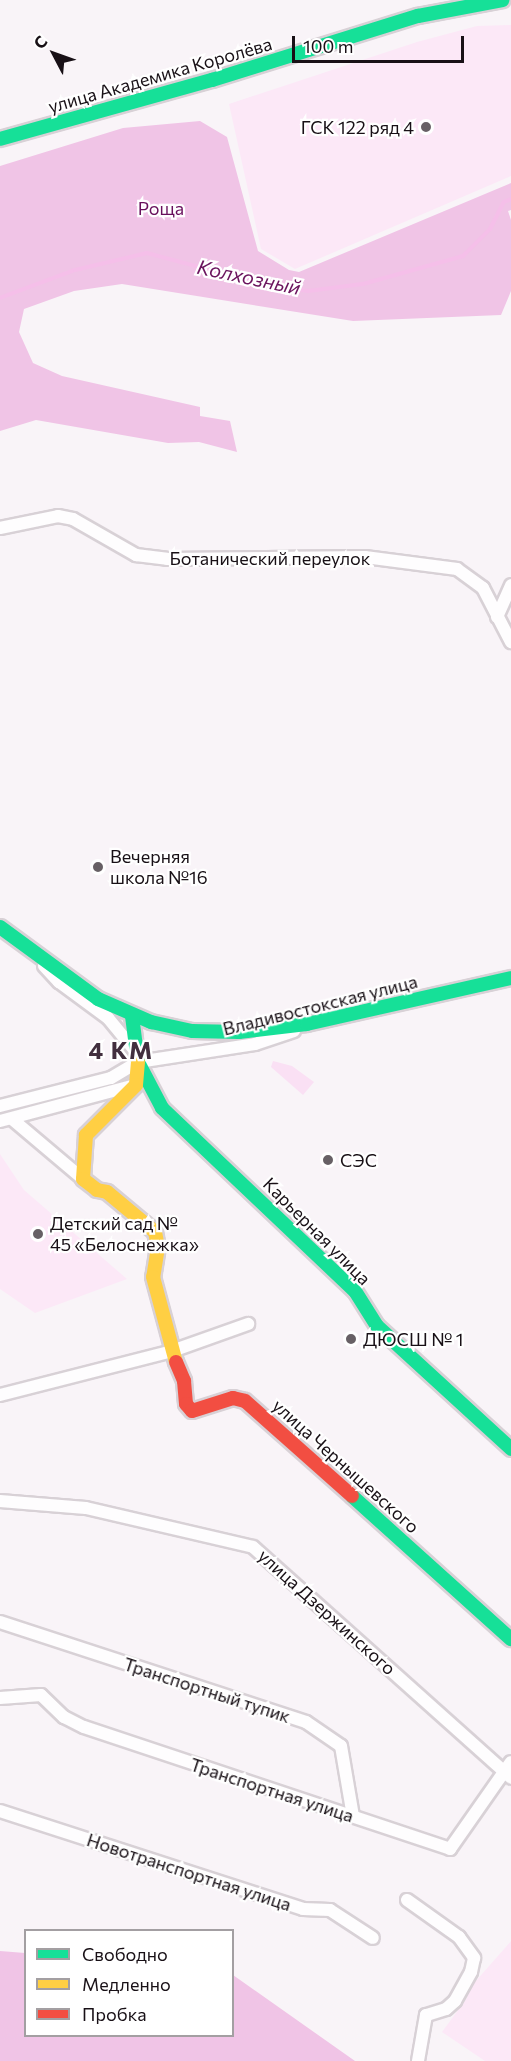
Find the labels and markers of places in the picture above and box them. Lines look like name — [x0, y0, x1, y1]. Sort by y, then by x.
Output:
place label: ГСК 122 ряд 4 — [301, 116, 414, 138]
marker: ГСК 122 ряд 4 — [419, 120, 433, 134]
place label: Вечерняя школа №16 — [110, 846, 208, 888]
marker: Вечерняя школа №16 — [91, 860, 105, 874]
place label: СЭС — [340, 1149, 377, 1171]
marker: СЭС — [321, 1153, 335, 1167]
place label: Детский сад № 45 «Белоснежка» — [50, 1213, 199, 1256]
marker: Детский сад № 45 «Белоснежка» — [31, 1227, 45, 1241]
place label: ДЮСШ № 1 — [363, 1328, 463, 1350]
marker: ДЮСШ № 1 — [344, 1332, 358, 1346]

